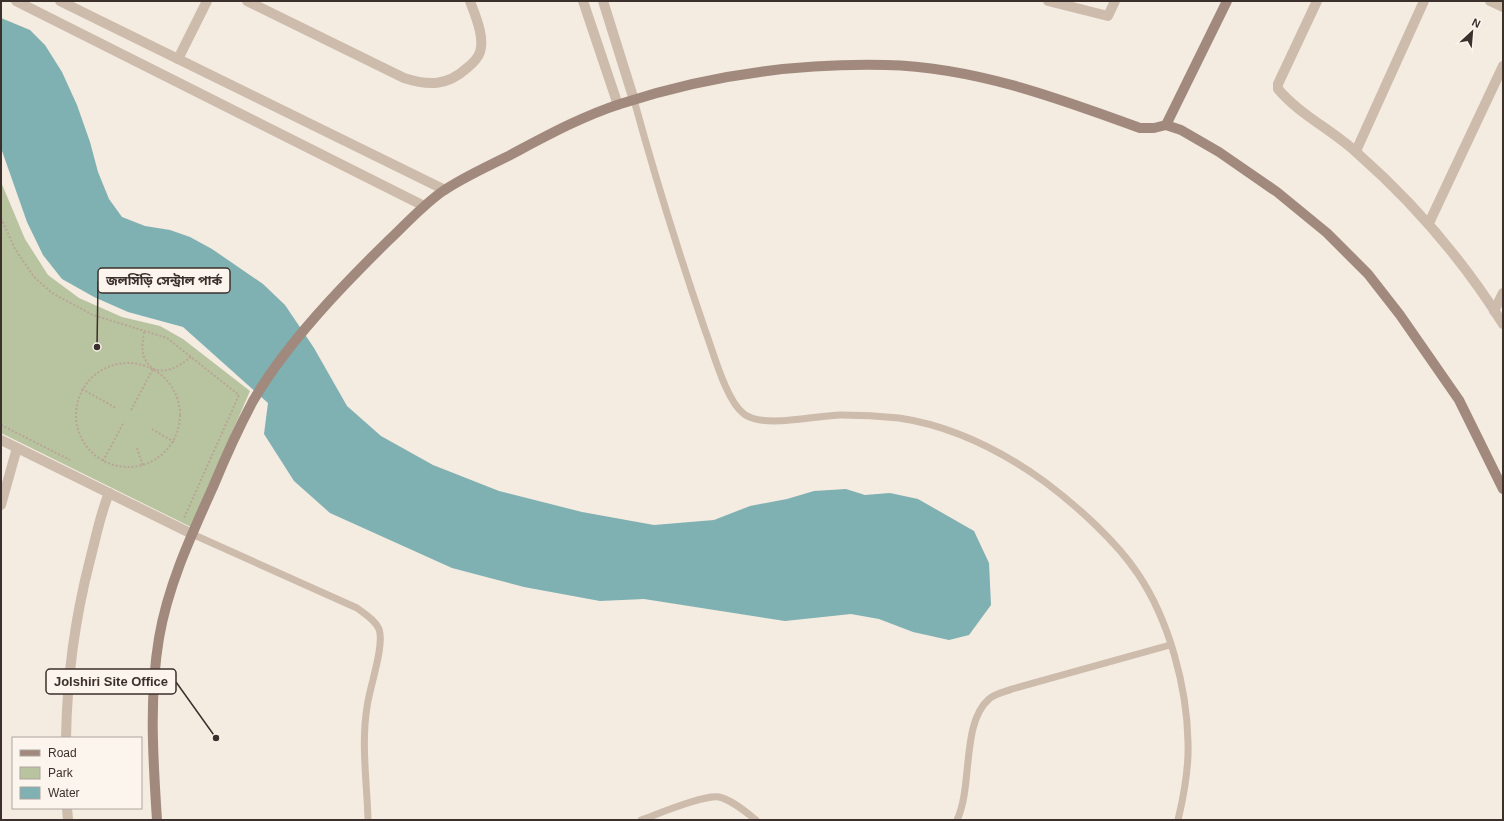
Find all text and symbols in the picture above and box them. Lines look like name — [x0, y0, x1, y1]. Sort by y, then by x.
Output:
north arrow — [1452, 12, 1492, 52]
text: N — [1470, 16, 1483, 30]
callout: জলসিঁড়ি সেন্ট্রাল পার্ক — [98, 268, 230, 293]
text: জলসিঁড়ি সেন্ট্রাল পার্ক — [105, 273, 222, 288]
callout: Jolshiri Site Office — [46, 669, 176, 694]
text: Jolshiri Site Office — [54, 674, 168, 689]
legend — [12, 737, 142, 809]
text: Road — [48, 746, 77, 760]
text: Park — [48, 766, 74, 780]
text: Water — [48, 786, 80, 800]

